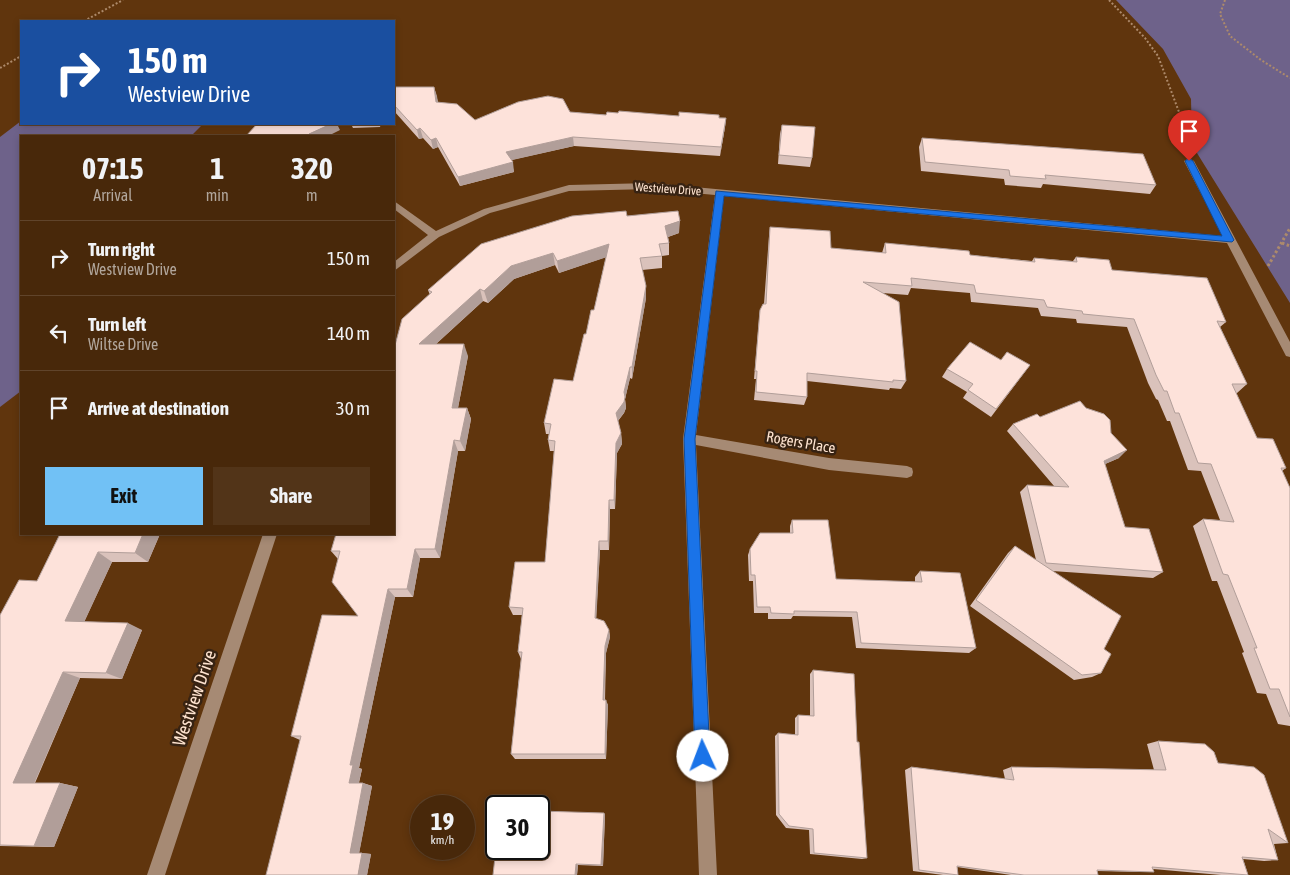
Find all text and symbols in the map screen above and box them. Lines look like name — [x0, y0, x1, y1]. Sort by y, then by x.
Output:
icon: right — [45, 40, 110, 105]
text: 150 m — [128, 40, 207, 80]
text: Westview Drive — [128, 81, 250, 107]
pin — [1168, 110, 1210, 161]
icon: arrive — [1175, 117, 1203, 145]
text: 07:15 — [82, 151, 144, 185]
text: 1 — [210, 151, 224, 185]
text: 320 — [291, 151, 333, 185]
street label: Westview Drive — [634, 180, 702, 198]
text: Arrival — [93, 186, 132, 204]
text: min — [206, 186, 229, 204]
text: m — [306, 186, 318, 204]
text: Turn right — [88, 238, 155, 260]
icon: right — [45, 244, 73, 272]
text: 150 m — [327, 247, 370, 269]
text: Westview Drive — [88, 260, 177, 278]
text: Turn left — [88, 313, 146, 335]
icon: left — [45, 319, 73, 347]
text: 140 m — [327, 322, 370, 344]
text: Wiltse Drive — [88, 335, 158, 353]
icon: arrive — [45, 394, 73, 422]
text: Arrive at destination — [88, 397, 229, 419]
text: 30 m — [336, 397, 370, 419]
street label: Rogers Place — [765, 428, 837, 456]
button: Exit — [45, 467, 203, 525]
button: Share — [213, 467, 370, 525]
street label: Westview Drive — [168, 647, 220, 749]
position arrow — [676, 729, 728, 781]
speed limit sign: 30 — [485, 795, 550, 860]
text: 19 — [431, 807, 454, 835]
text: km/h — [431, 833, 454, 847]

